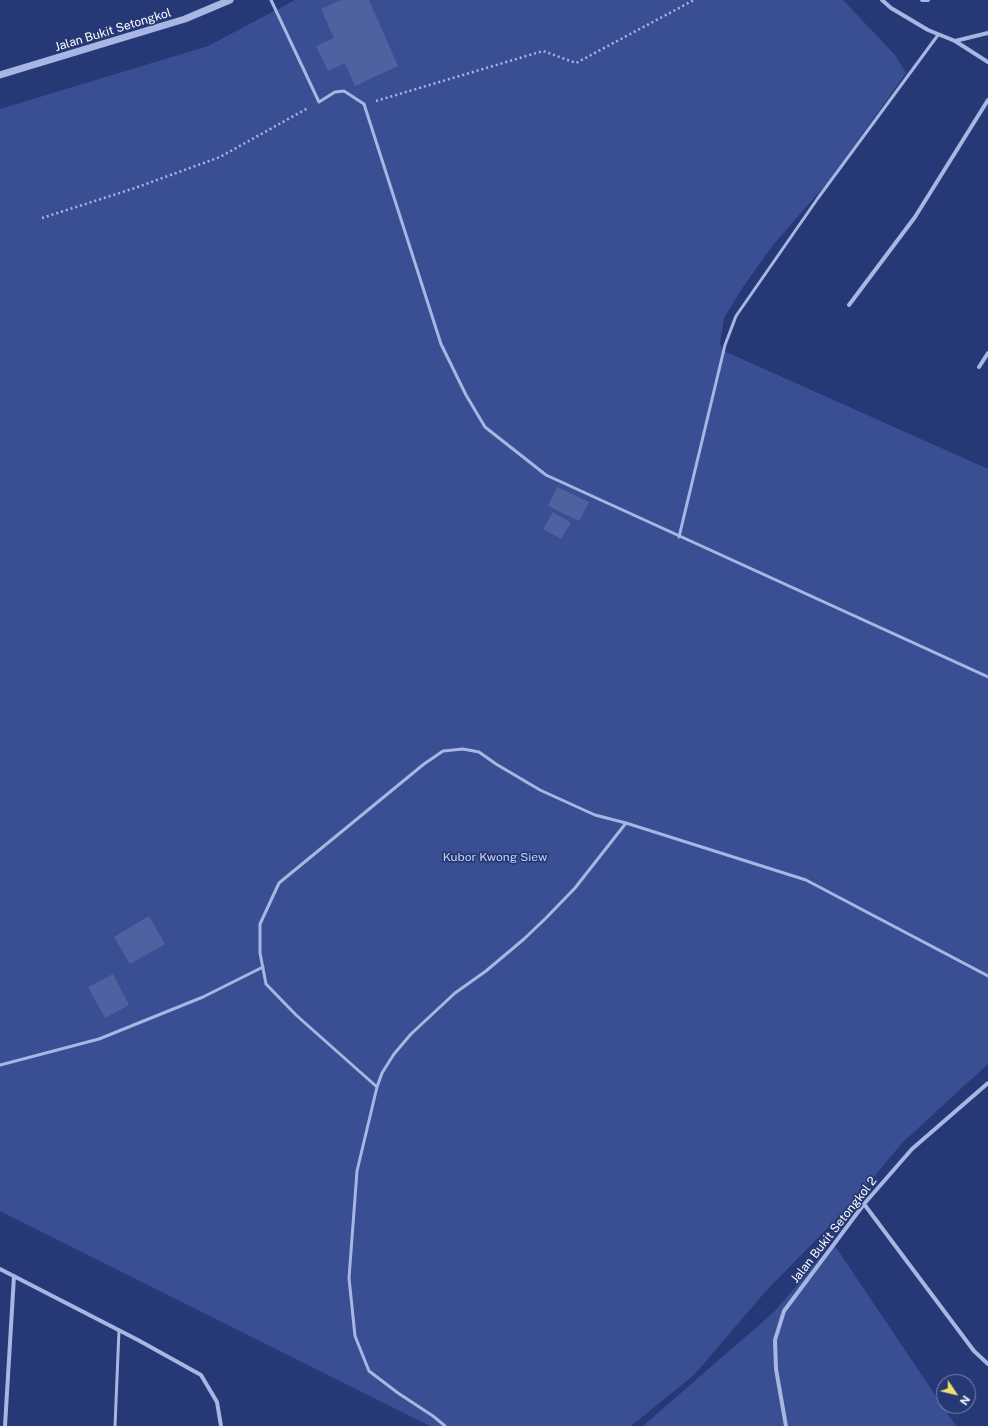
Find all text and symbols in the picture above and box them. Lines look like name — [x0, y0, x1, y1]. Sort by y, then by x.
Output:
street label: Jalan Bukit Setongkol — [53, 5, 173, 55]
park label: Kubor Kwong Siew — [443, 850, 547, 864]
street label: Jalan Bukit Setongkol 2 — [788, 1174, 880, 1286]
north arrow — [936, 1374, 976, 1414]
text: N — [958, 1393, 972, 1407]

